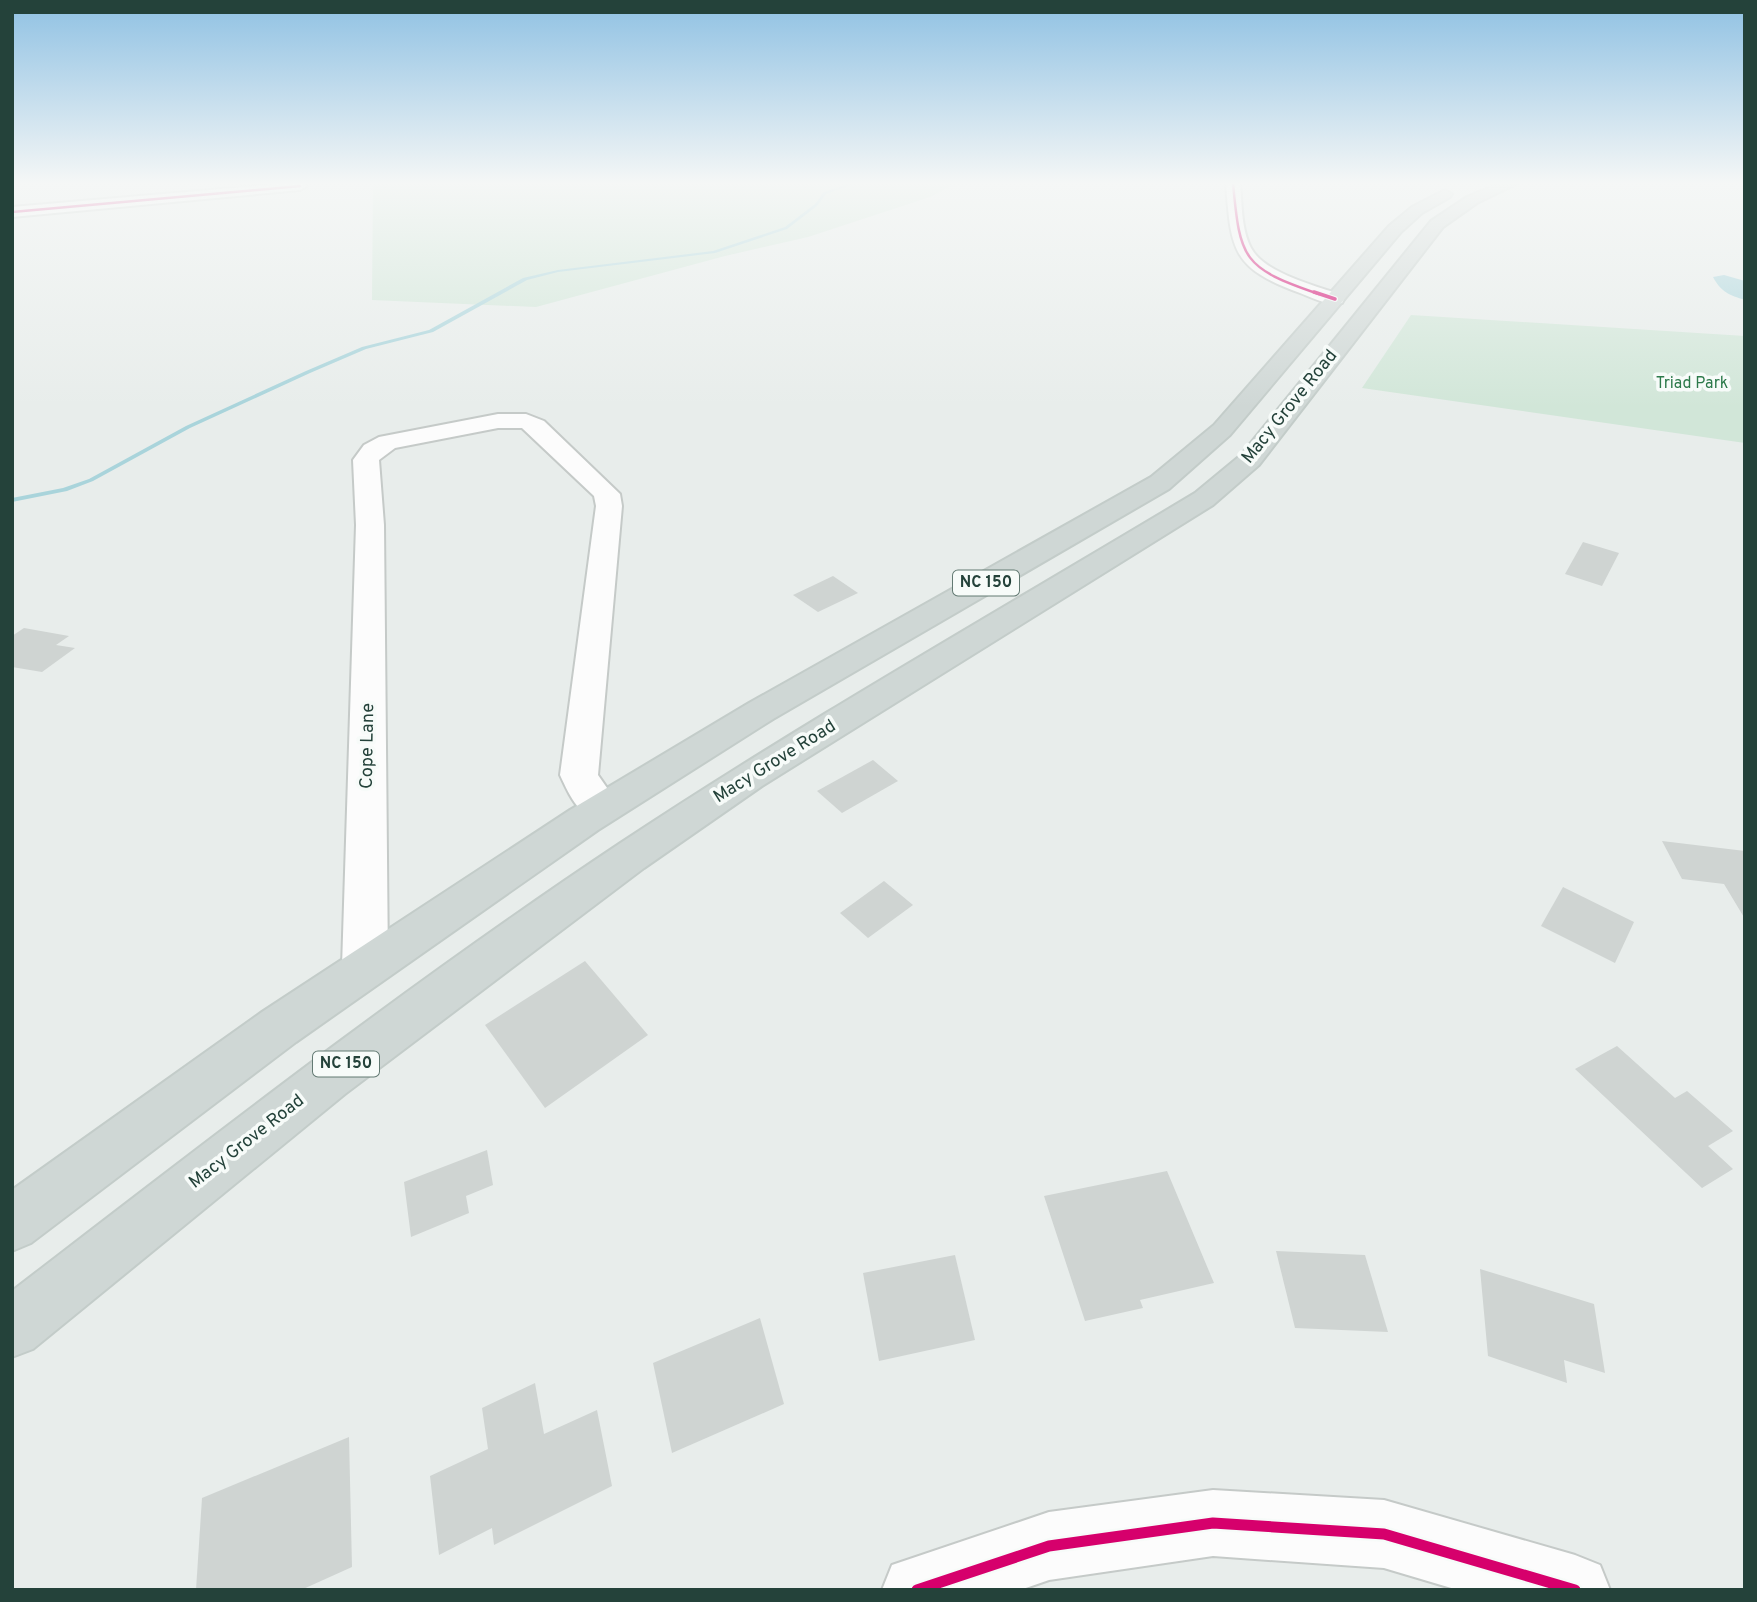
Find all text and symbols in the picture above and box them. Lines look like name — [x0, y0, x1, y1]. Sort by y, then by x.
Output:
street label: Macy Grove Road — [1237, 345, 1343, 469]
park label: Triad Park — [1656, 374, 1728, 394]
road number: NC 150 — [953, 570, 1019, 596]
street label: Cope Lane — [356, 703, 380, 789]
street label: Macy Grove Road — [709, 715, 841, 809]
road number: NC 150 — [313, 1052, 379, 1076]
street label: Macy Grove Road — [185, 1090, 309, 1194]

